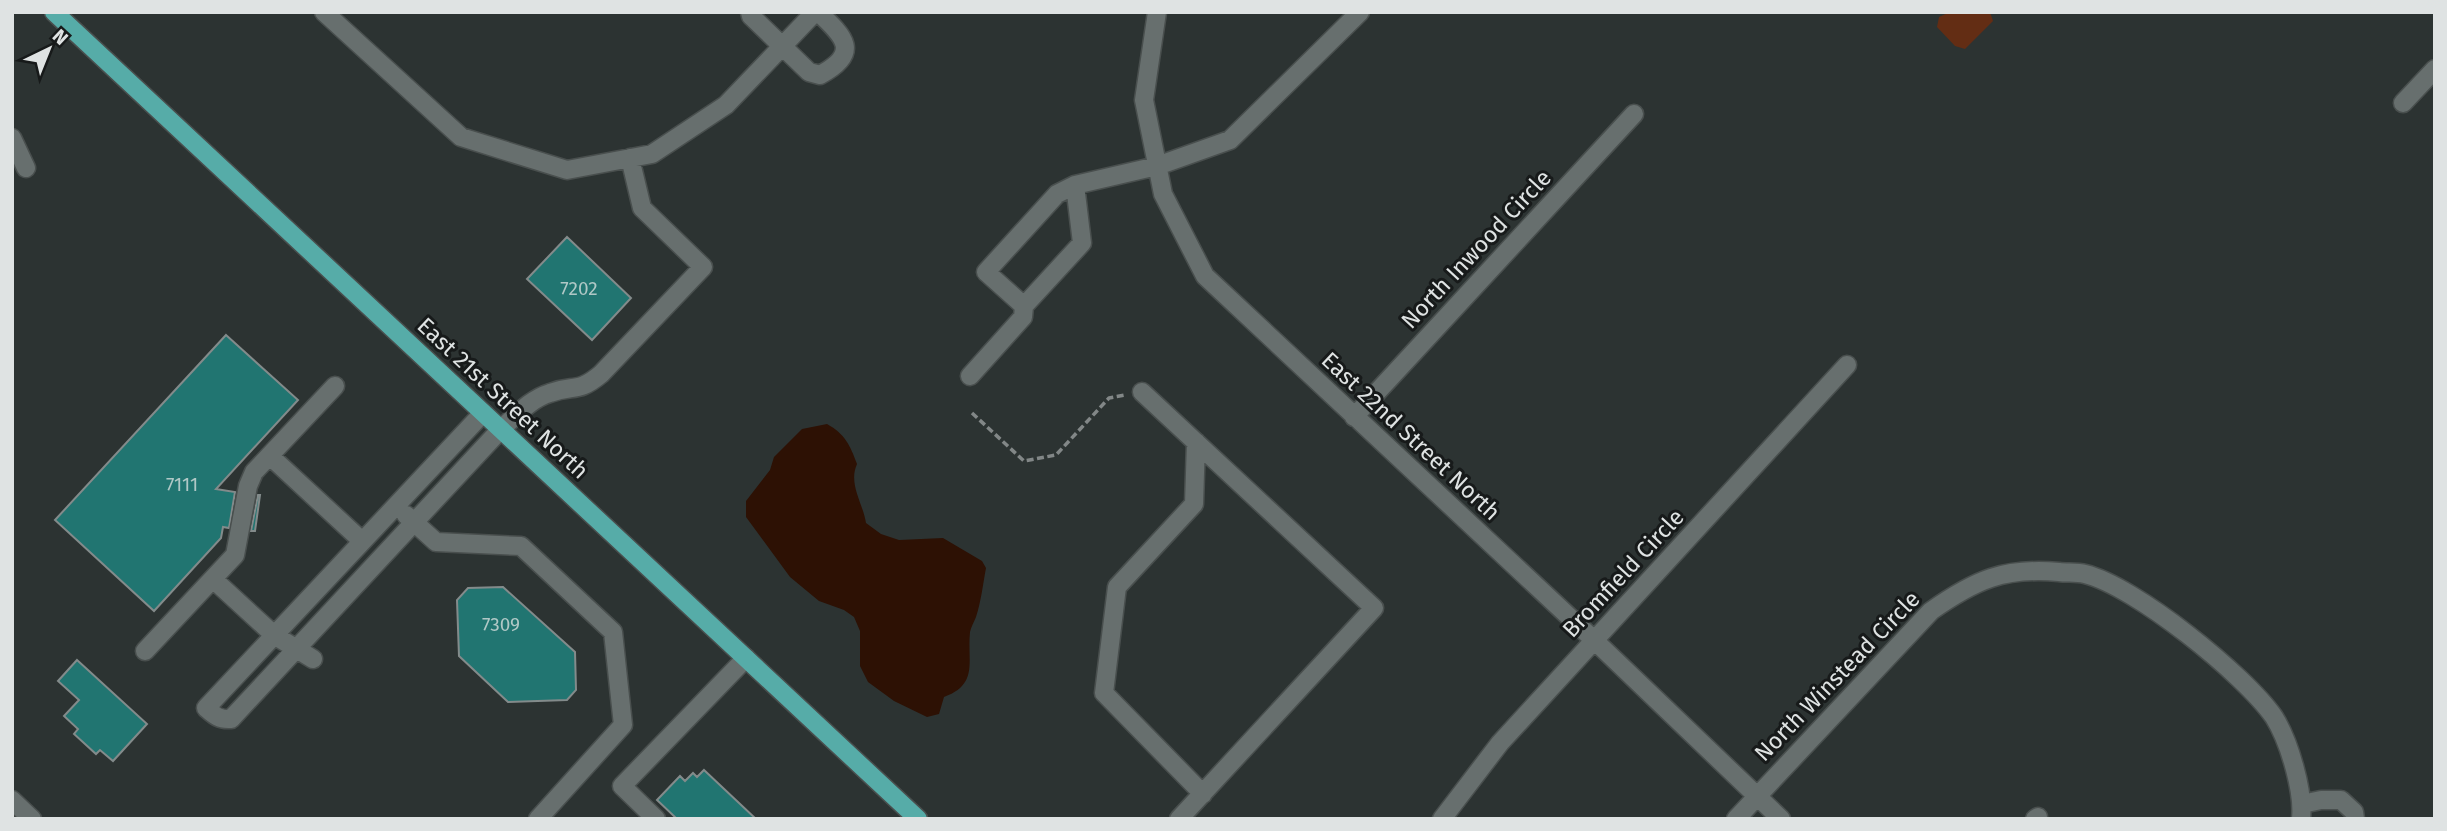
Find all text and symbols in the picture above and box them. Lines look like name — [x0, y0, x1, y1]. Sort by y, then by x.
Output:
north arrow — [14, 14, 84, 84]
text: N — [48, 24, 73, 50]
street label: North Inwood Circle — [1395, 164, 1557, 334]
house number: 7202 — [560, 277, 598, 300]
street label: East 21st Street North — [412, 311, 594, 485]
street label: East 22nd Street North — [1316, 346, 1506, 526]
house number: 7111 — [166, 473, 198, 496]
street label: Bromfield Circle — [1556, 503, 1690, 643]
street label: North Winstead Circle — [1748, 585, 1926, 767]
house number: 7309 — [482, 613, 520, 636]

